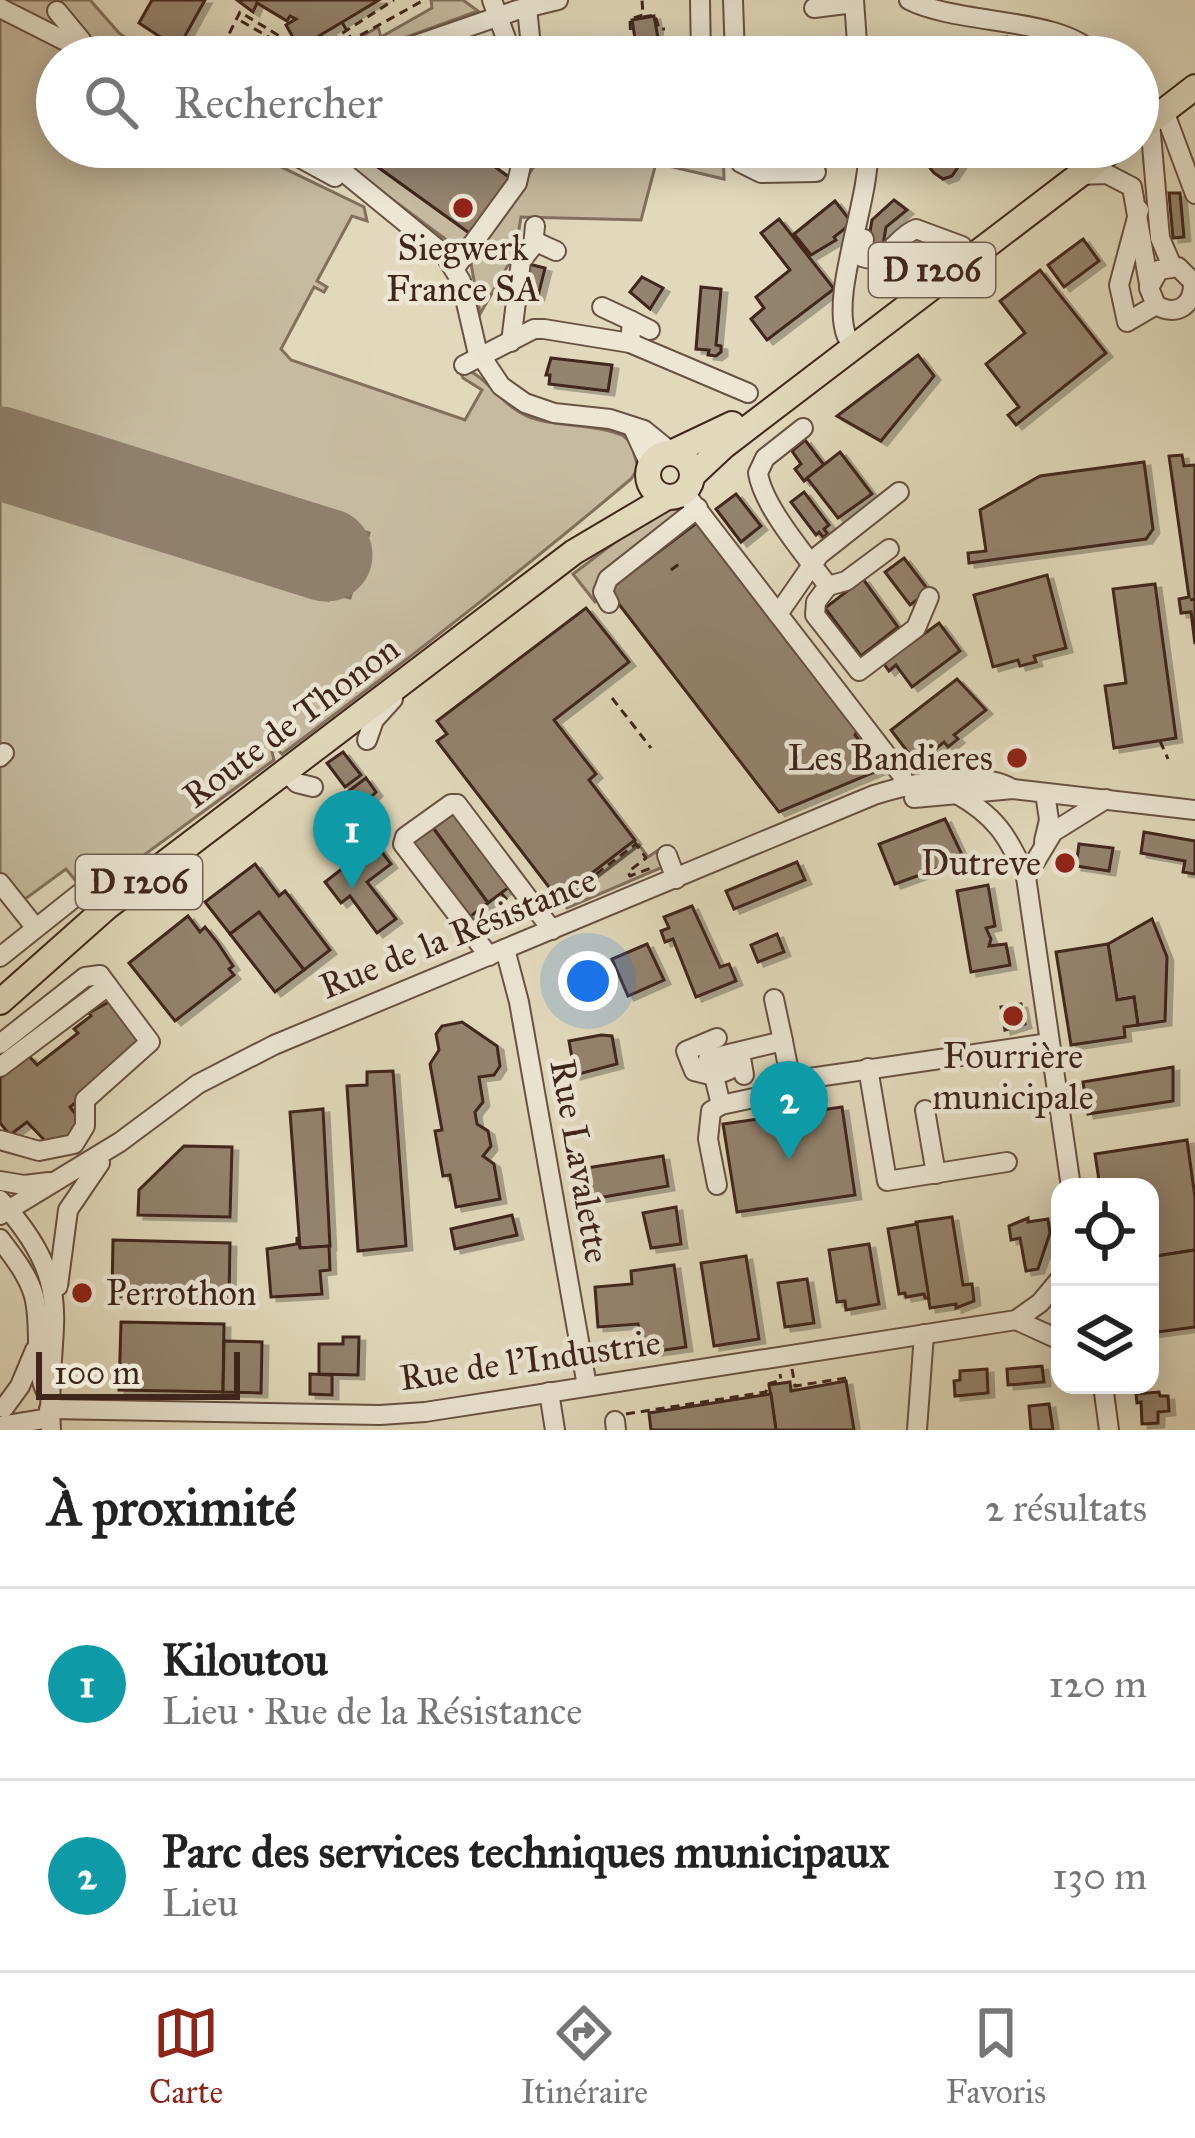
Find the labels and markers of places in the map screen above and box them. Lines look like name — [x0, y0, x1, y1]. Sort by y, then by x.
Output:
marker: Siegwerk France SA — [450, 195, 476, 221]
place label: Siegwerk France SA — [386, 226, 540, 311]
place label: Les Bandieres — [788, 736, 993, 780]
marker: Les Bandieres — [1004, 745, 1030, 771]
pin: 1 — [313, 790, 391, 889]
place label: Dutreve — [921, 841, 1041, 885]
marker: Dutreve — [1052, 850, 1078, 876]
marker: Fourrière municipale — [1000, 1003, 1026, 1029]
place label: Fourrière municipale — [932, 1034, 1094, 1119]
pin: 2 — [750, 1061, 828, 1160]
place label: Perrothon — [106, 1271, 256, 1315]
marker: Perrothon — [69, 1280, 95, 1306]

